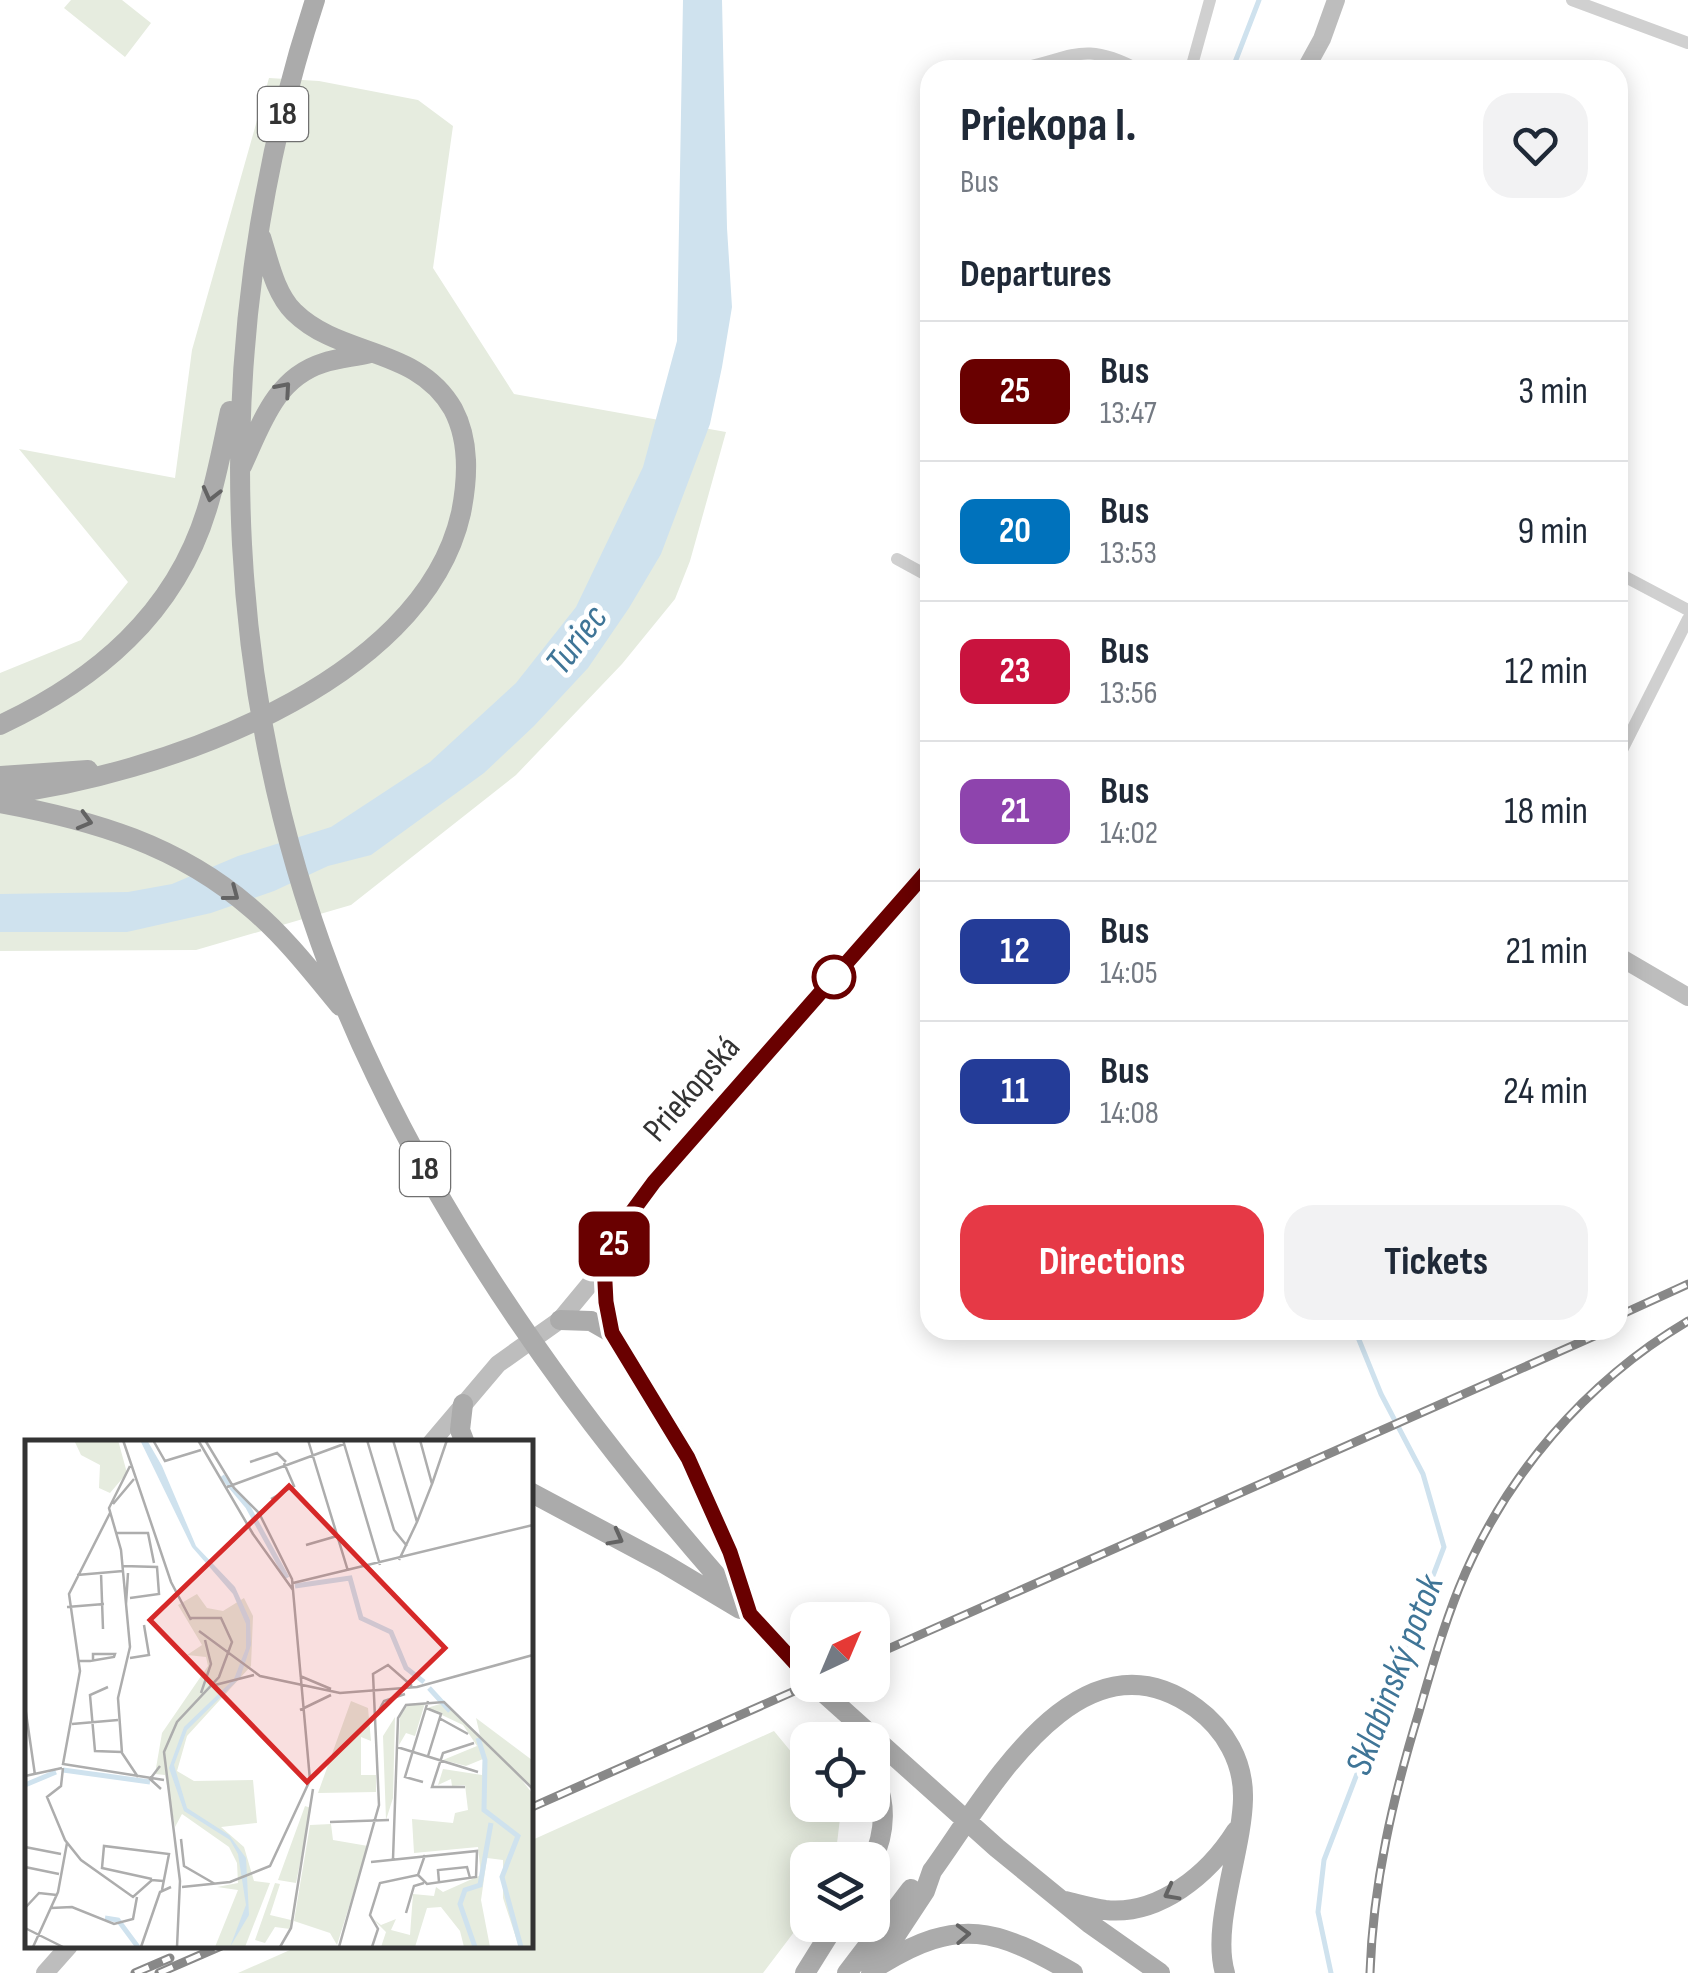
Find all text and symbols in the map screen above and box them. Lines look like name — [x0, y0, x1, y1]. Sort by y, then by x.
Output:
road number: 18 — [258, 87, 308, 141]
button: heart — [1483, 93, 1588, 198]
text: Priekopa I. — [960, 97, 1136, 154]
text: Bus — [960, 163, 999, 202]
text: Departures — [960, 252, 1112, 297]
text: Bus — [1100, 349, 1149, 394]
text: 3 min — [1518, 369, 1588, 414]
text: 25 — [1000, 370, 1030, 413]
one-way arrow — [273, 382, 291, 401]
text: 13:47 — [1100, 394, 1157, 433]
one-way arrow — [202, 485, 223, 502]
text: Bus — [1100, 489, 1149, 534]
text: 9 min — [1517, 509, 1588, 554]
text: 20 — [999, 510, 1031, 553]
text: 13:53 — [1100, 534, 1157, 573]
water label: Turiec — [536, 596, 618, 684]
text: Bus — [1100, 629, 1149, 674]
text: 12 min — [1505, 649, 1588, 694]
text: 23 — [999, 650, 1031, 693]
text: 13:56 — [1100, 674, 1158, 713]
text: Bus — [1100, 769, 1149, 814]
text: 18 min — [1504, 789, 1588, 834]
text: 21 — [1000, 790, 1030, 833]
one-way arrow — [76, 809, 93, 830]
text: 14:02 — [1100, 814, 1158, 853]
one-way arrow — [221, 882, 239, 899]
text: Bus — [1100, 909, 1149, 954]
text: 21 min — [1505, 929, 1588, 974]
text: 12 — [1000, 930, 1030, 973]
text: 14:05 — [1100, 954, 1158, 993]
unlabelled marker — [813, 956, 855, 998]
street label: Priekopská — [634, 1027, 750, 1151]
text: Bus — [1100, 1049, 1149, 1094]
text: 24 min — [1503, 1069, 1588, 1114]
text: 11 — [1001, 1070, 1029, 1113]
text: 14:08 — [1100, 1094, 1159, 1133]
road number: 18 — [400, 1142, 450, 1196]
button: Directions — [960, 1205, 1264, 1320]
button: Tickets — [1284, 1205, 1588, 1320]
line badge: 25 — [569, 1212, 659, 1276]
text: 25 — [599, 1223, 629, 1266]
inset map — [25, 1440, 532, 1948]
one-way arrow — [605, 1526, 624, 1545]
water label: Sklabinský potok — [1336, 1567, 1454, 1781]
north arrow — [790, 1602, 890, 1702]
map controls — [790, 1602, 890, 1942]
button: locate — [790, 1722, 890, 1822]
button: layers — [790, 1842, 890, 1942]
one-way arrow — [1164, 1881, 1182, 1900]
one-way arrow — [955, 1924, 971, 1945]

